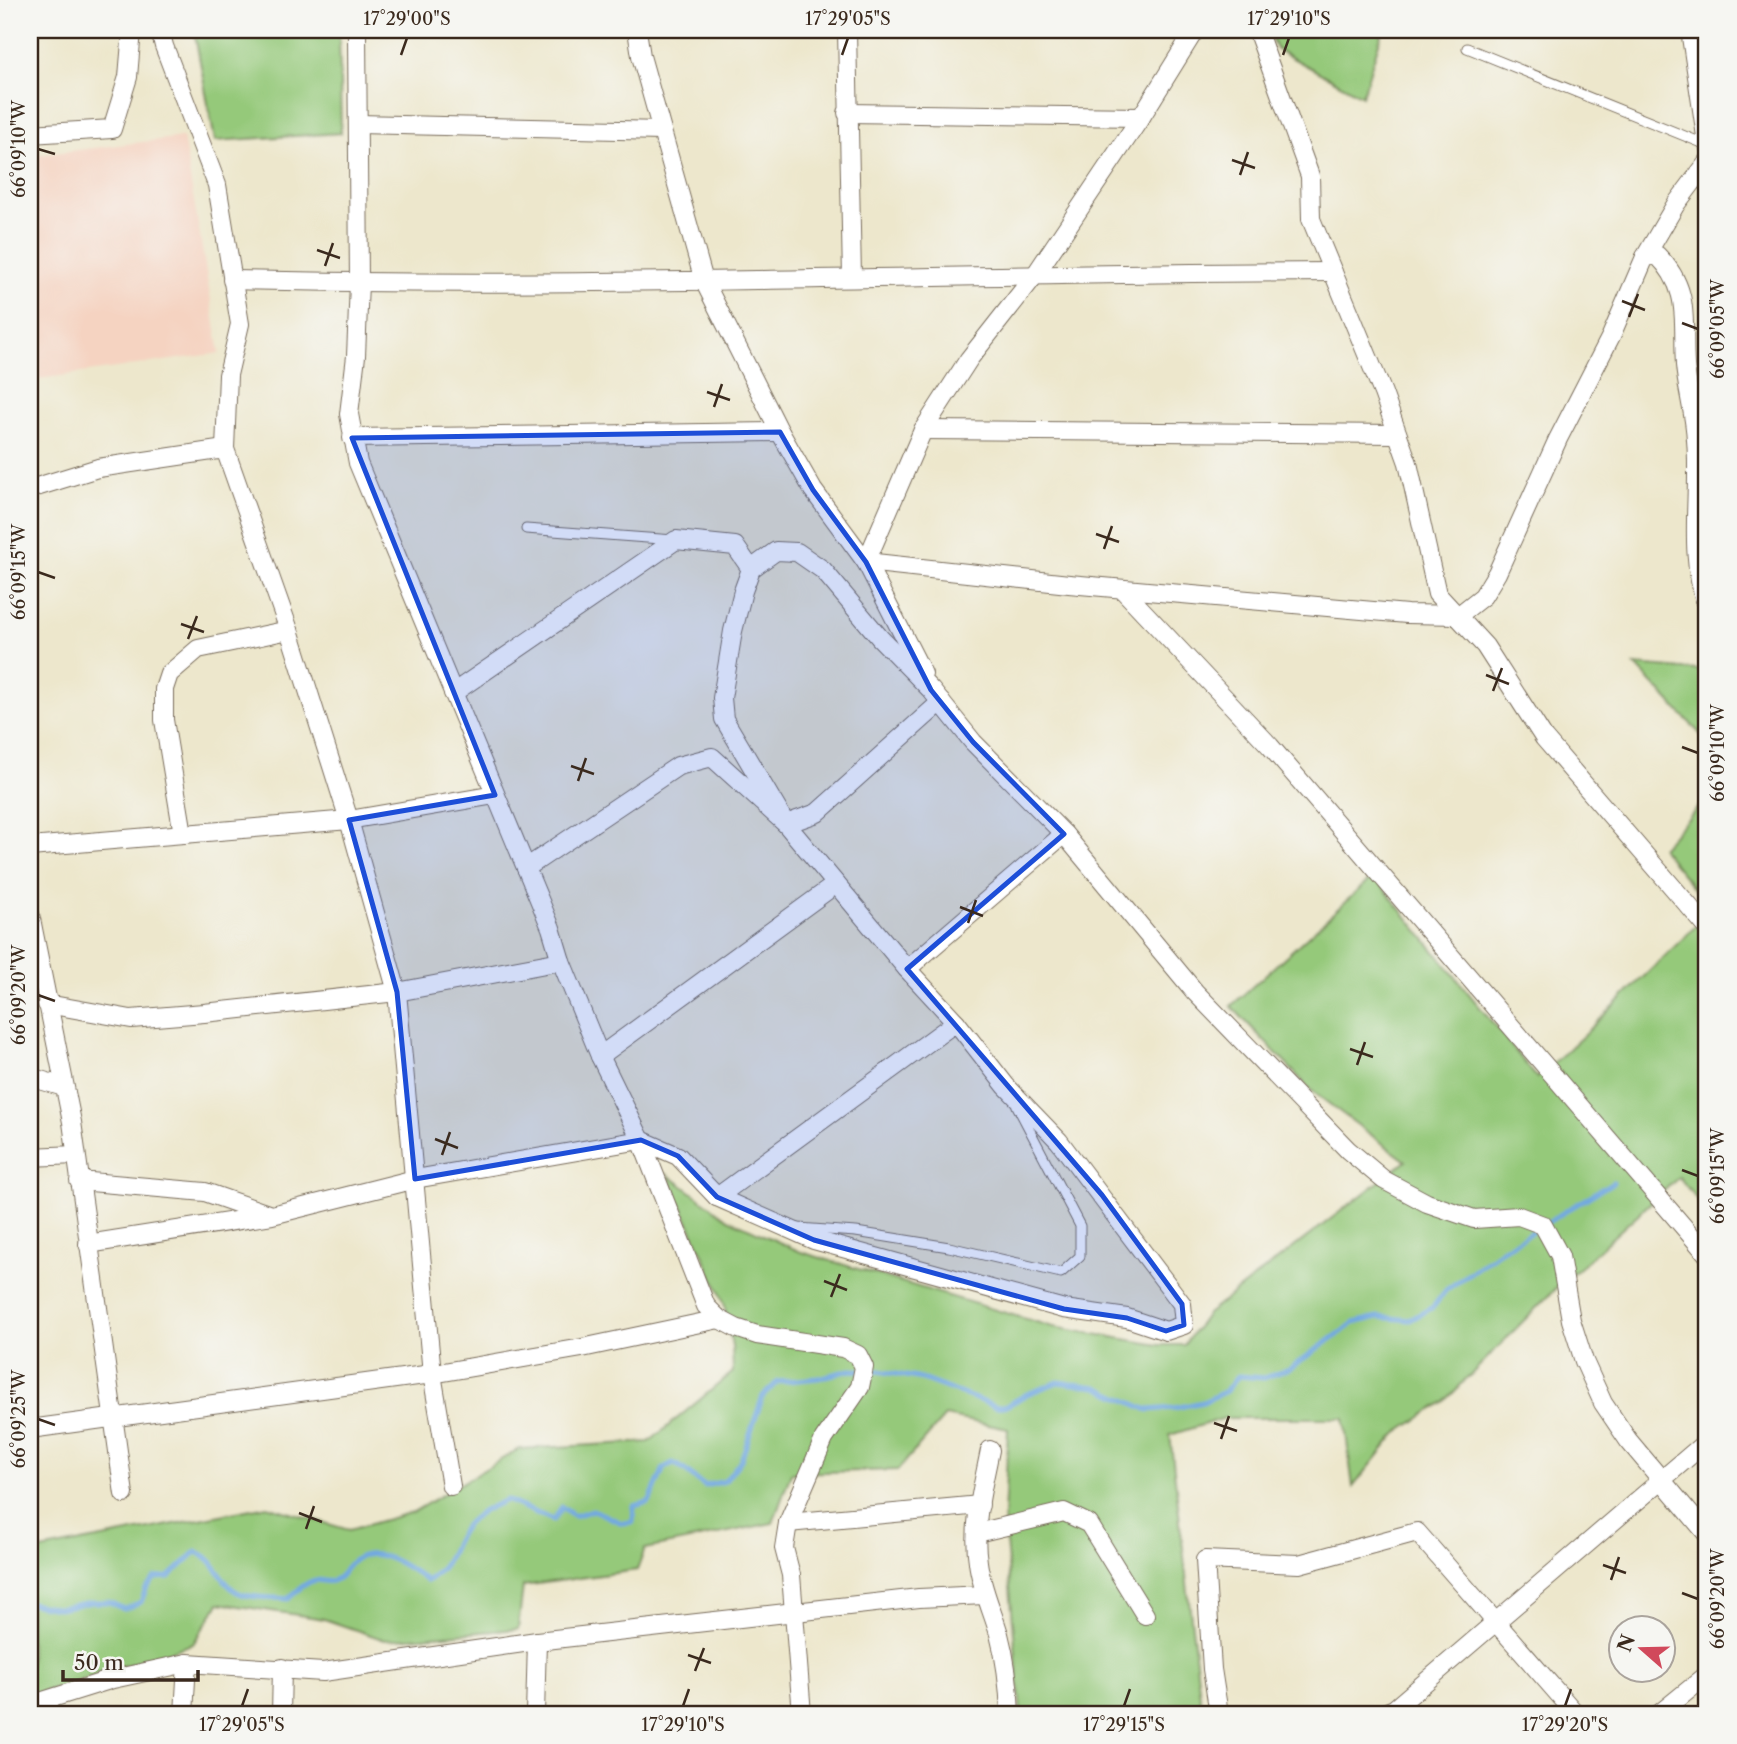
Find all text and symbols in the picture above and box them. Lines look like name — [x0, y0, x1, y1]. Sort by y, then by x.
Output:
text: 17°29'00"S — [363, 8, 451, 30]
text: 17°29'05"S — [805, 8, 891, 30]
text: 17°29'10"S — [1247, 8, 1331, 30]
text: 66°09'10"W — [8, 99, 30, 198]
text: 66°09'05"W — [1707, 278, 1729, 379]
text: 66°09'15"W — [8, 523, 30, 620]
text: 66°09'10"W — [1707, 703, 1729, 802]
text: 66°09'20"W — [8, 943, 30, 1045]
text: 66°09'15"W — [1707, 1127, 1729, 1224]
text: 66°09'25"W — [8, 1368, 30, 1469]
text: 66°09'20"W — [1707, 1547, 1729, 1649]
north arrow — [1608, 1614, 1678, 1684]
text: N — [1613, 1632, 1640, 1655]
scale bar — [63, 1639, 198, 1683]
text: 50 m — [74, 1650, 124, 1675]
text: 17°29'05"S — [199, 1714, 285, 1736]
text: 17°29'10"S — [641, 1714, 725, 1736]
text: 17°29'15"S — [1083, 1714, 1165, 1736]
text: 17°29'20"S — [1522, 1714, 1608, 1736]

